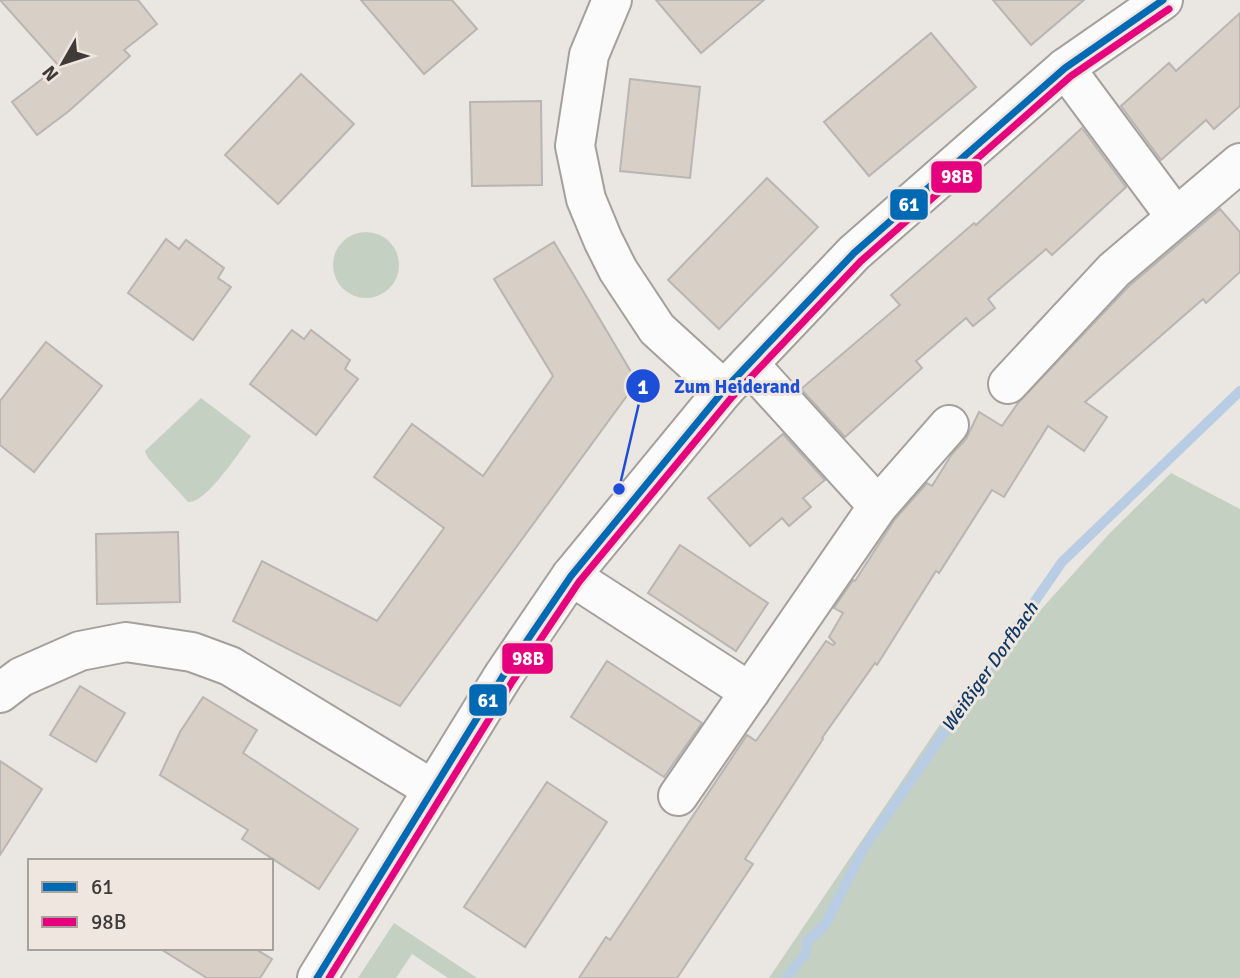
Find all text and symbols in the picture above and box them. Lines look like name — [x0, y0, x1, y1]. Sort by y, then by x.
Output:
north arrow — [28, 28, 98, 98]
text: N — [37, 60, 64, 86]
line badge: 98B — [930, 160, 983, 194]
text: 98B — [941, 165, 973, 189]
line badge: 61 — [889, 188, 929, 221]
text: 61 — [899, 193, 919, 217]
callout: Zum Heiderand — [625, 366, 814, 406]
text: 1 — [637, 374, 649, 400]
text: Zum Heiderand — [674, 375, 800, 399]
water label: Weißiger Dorfbach — [936, 597, 1044, 736]
line badge: 98B — [501, 642, 554, 675]
text: 98B — [512, 647, 544, 671]
line badge: 61 — [468, 683, 508, 717]
text: 61 — [478, 689, 498, 713]
legend — [28, 859, 273, 950]
text: 61 — [91, 874, 114, 900]
text: 98B — [91, 909, 126, 935]

